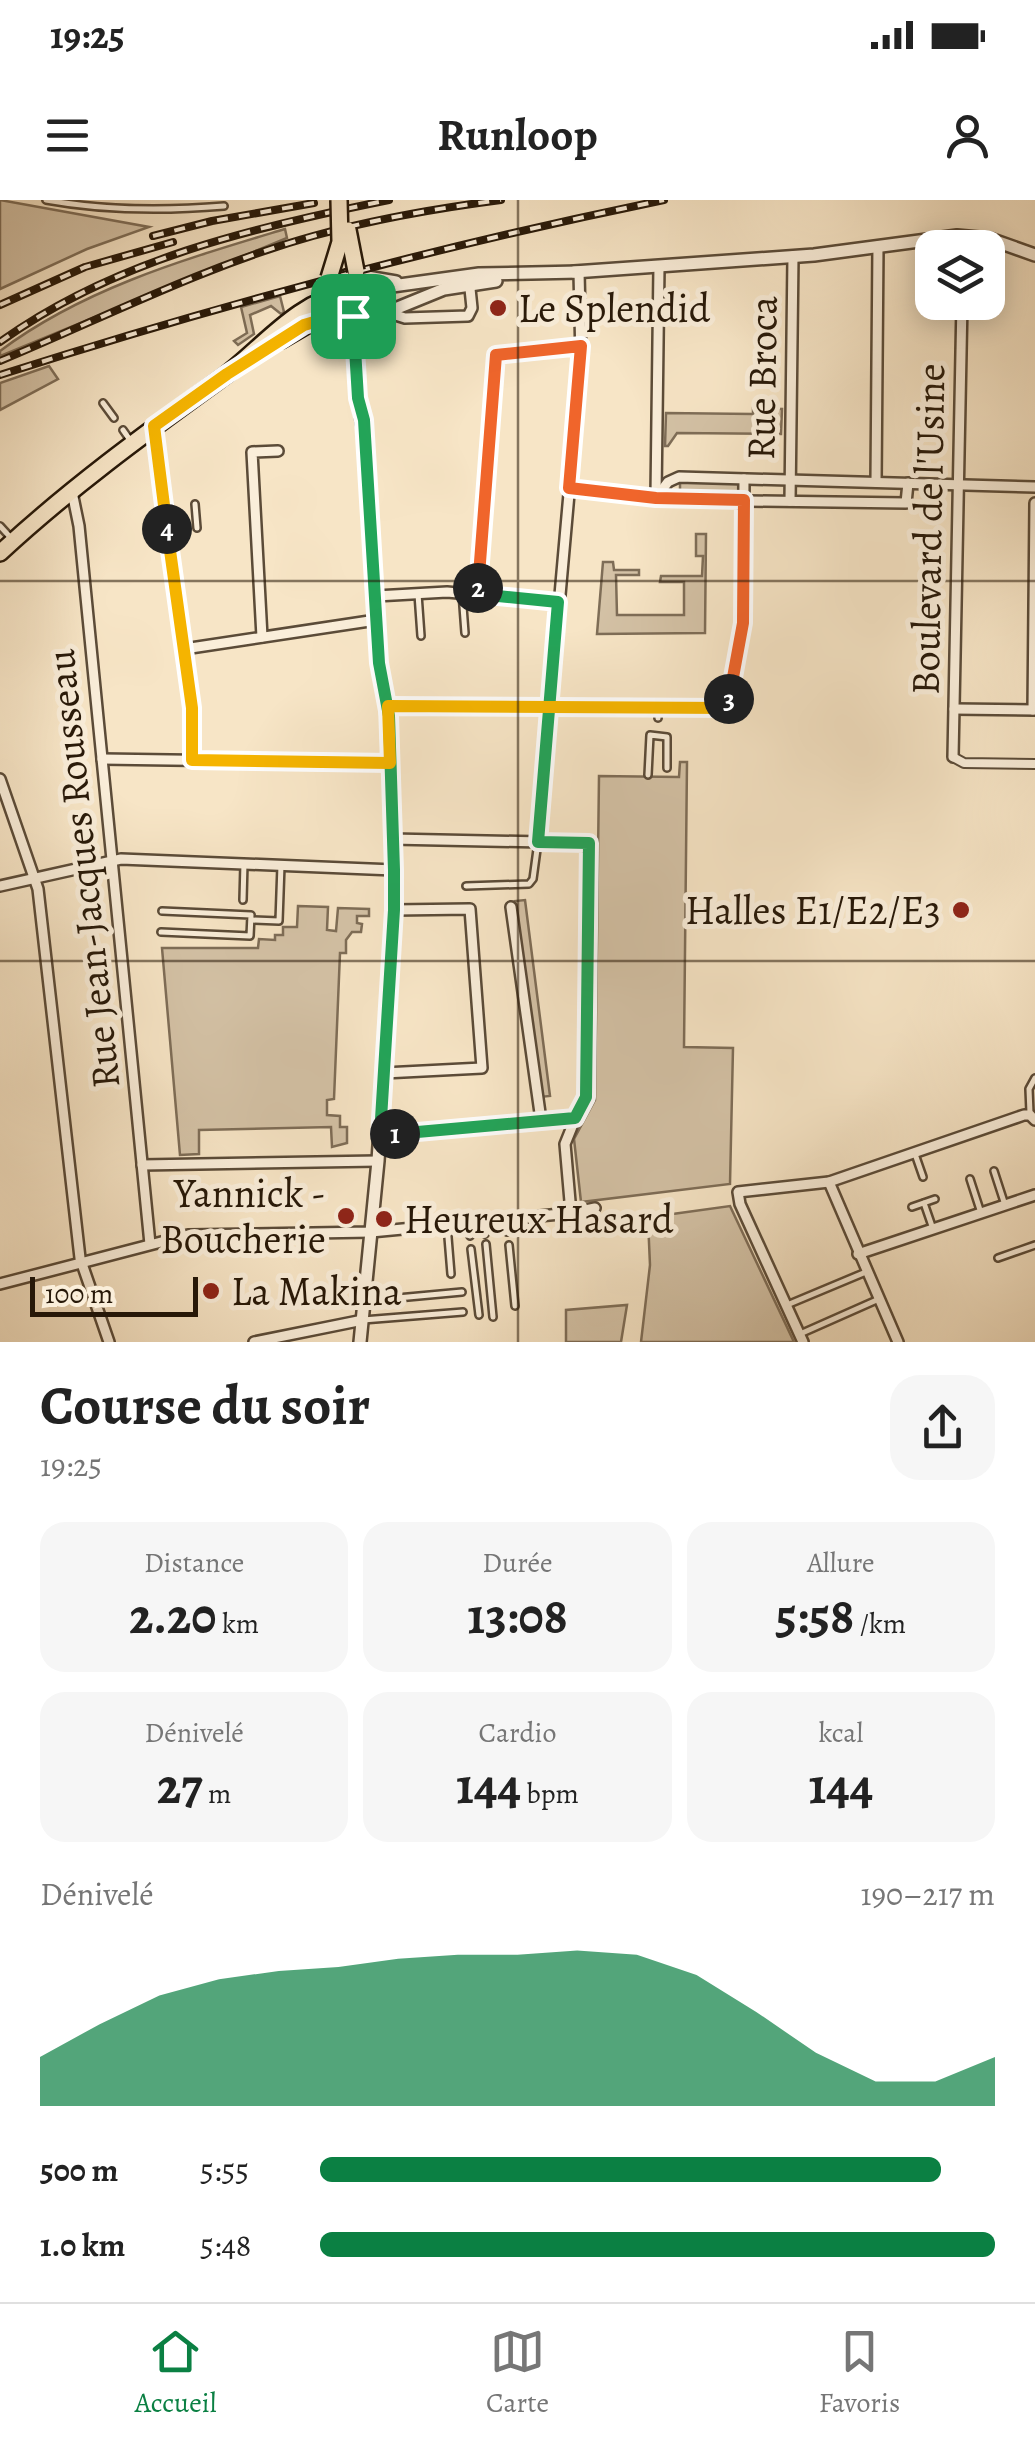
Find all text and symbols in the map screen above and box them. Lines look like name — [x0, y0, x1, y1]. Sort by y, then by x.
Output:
text: 19:25 — [50, 9, 125, 61]
text: Runloop — [437, 104, 598, 166]
icon: menu — [40, 108, 95, 163]
icon: person — [940, 108, 995, 163]
map controls — [915, 230, 1005, 320]
button: layers — [915, 230, 1005, 320]
pin — [311, 274, 396, 359]
place label: Le Splendid — [518, 281, 711, 336]
icon: arrive — [326, 289, 381, 344]
street label: Rue Broca — [733, 295, 791, 461]
marker: Le Splendid — [487, 297, 509, 319]
street label: Boulevard de l'Usine — [898, 363, 958, 695]
pin: 4 — [142, 504, 192, 554]
text: 4 — [160, 510, 174, 548]
pin: 2 — [453, 563, 503, 613]
text: 2 — [471, 569, 485, 607]
street label: Rue Jean-Jacques Rousseau — [33, 647, 133, 1091]
pin: 3 — [704, 674, 754, 724]
text: 3 — [723, 680, 735, 718]
place label: Halles E1/E2/E3 — [685, 883, 941, 938]
marker: Halles E1/E2/E3 — [950, 899, 972, 921]
pin: 1 — [370, 1109, 420, 1159]
text: 1 — [390, 1115, 400, 1153]
place label: Yannick - Boucherie — [160, 1166, 326, 1267]
place label: Heureux Hasard — [404, 1192, 674, 1247]
marker: Yannick - Boucherie — [335, 1205, 357, 1227]
marker: Heureux Hasard — [373, 1208, 395, 1230]
place label: La Makina — [231, 1264, 402, 1319]
scale bar — [30, 1272, 198, 1316]
text: 100 m — [45, 1275, 113, 1313]
marker: La Makina — [200, 1280, 222, 1302]
text: Course du soir — [40, 1368, 370, 1443]
button: share — [890, 1375, 995, 1480]
text: 19:25 — [40, 1443, 102, 1487]
text: Distance — [144, 1544, 244, 1582]
text: Durée — [482, 1544, 553, 1582]
text: Allure — [807, 1544, 875, 1582]
text: 2.20 — [129, 1582, 216, 1650]
text: 13:08 — [467, 1582, 568, 1650]
text: 5:58 — [776, 1582, 854, 1650]
text: km — [216, 1605, 259, 1643]
text: /km — [854, 1605, 906, 1643]
text: Dénivelé — [144, 1714, 244, 1752]
text: Cardio — [479, 1714, 556, 1752]
text: kcal — [818, 1714, 863, 1752]
text: 27 — [157, 1752, 202, 1820]
text: 144 — [456, 1752, 521, 1820]
text: 144 — [808, 1752, 873, 1820]
text: m — [202, 1775, 231, 1813]
text: bpm — [521, 1775, 579, 1813]
text: Dénivelé — [40, 1872, 154, 1916]
text: 190–217 m — [860, 1872, 995, 1916]
text: 500 m — [40, 2148, 118, 2192]
text: 5:55 — [200, 2148, 249, 2192]
text: 1.0 km — [40, 2223, 125, 2267]
text: 5:48 — [200, 2223, 251, 2267]
tab: Accueil — [135, 2324, 216, 2422]
tab: Carte — [486, 2324, 549, 2422]
tab: Favoris — [819, 2324, 900, 2422]

